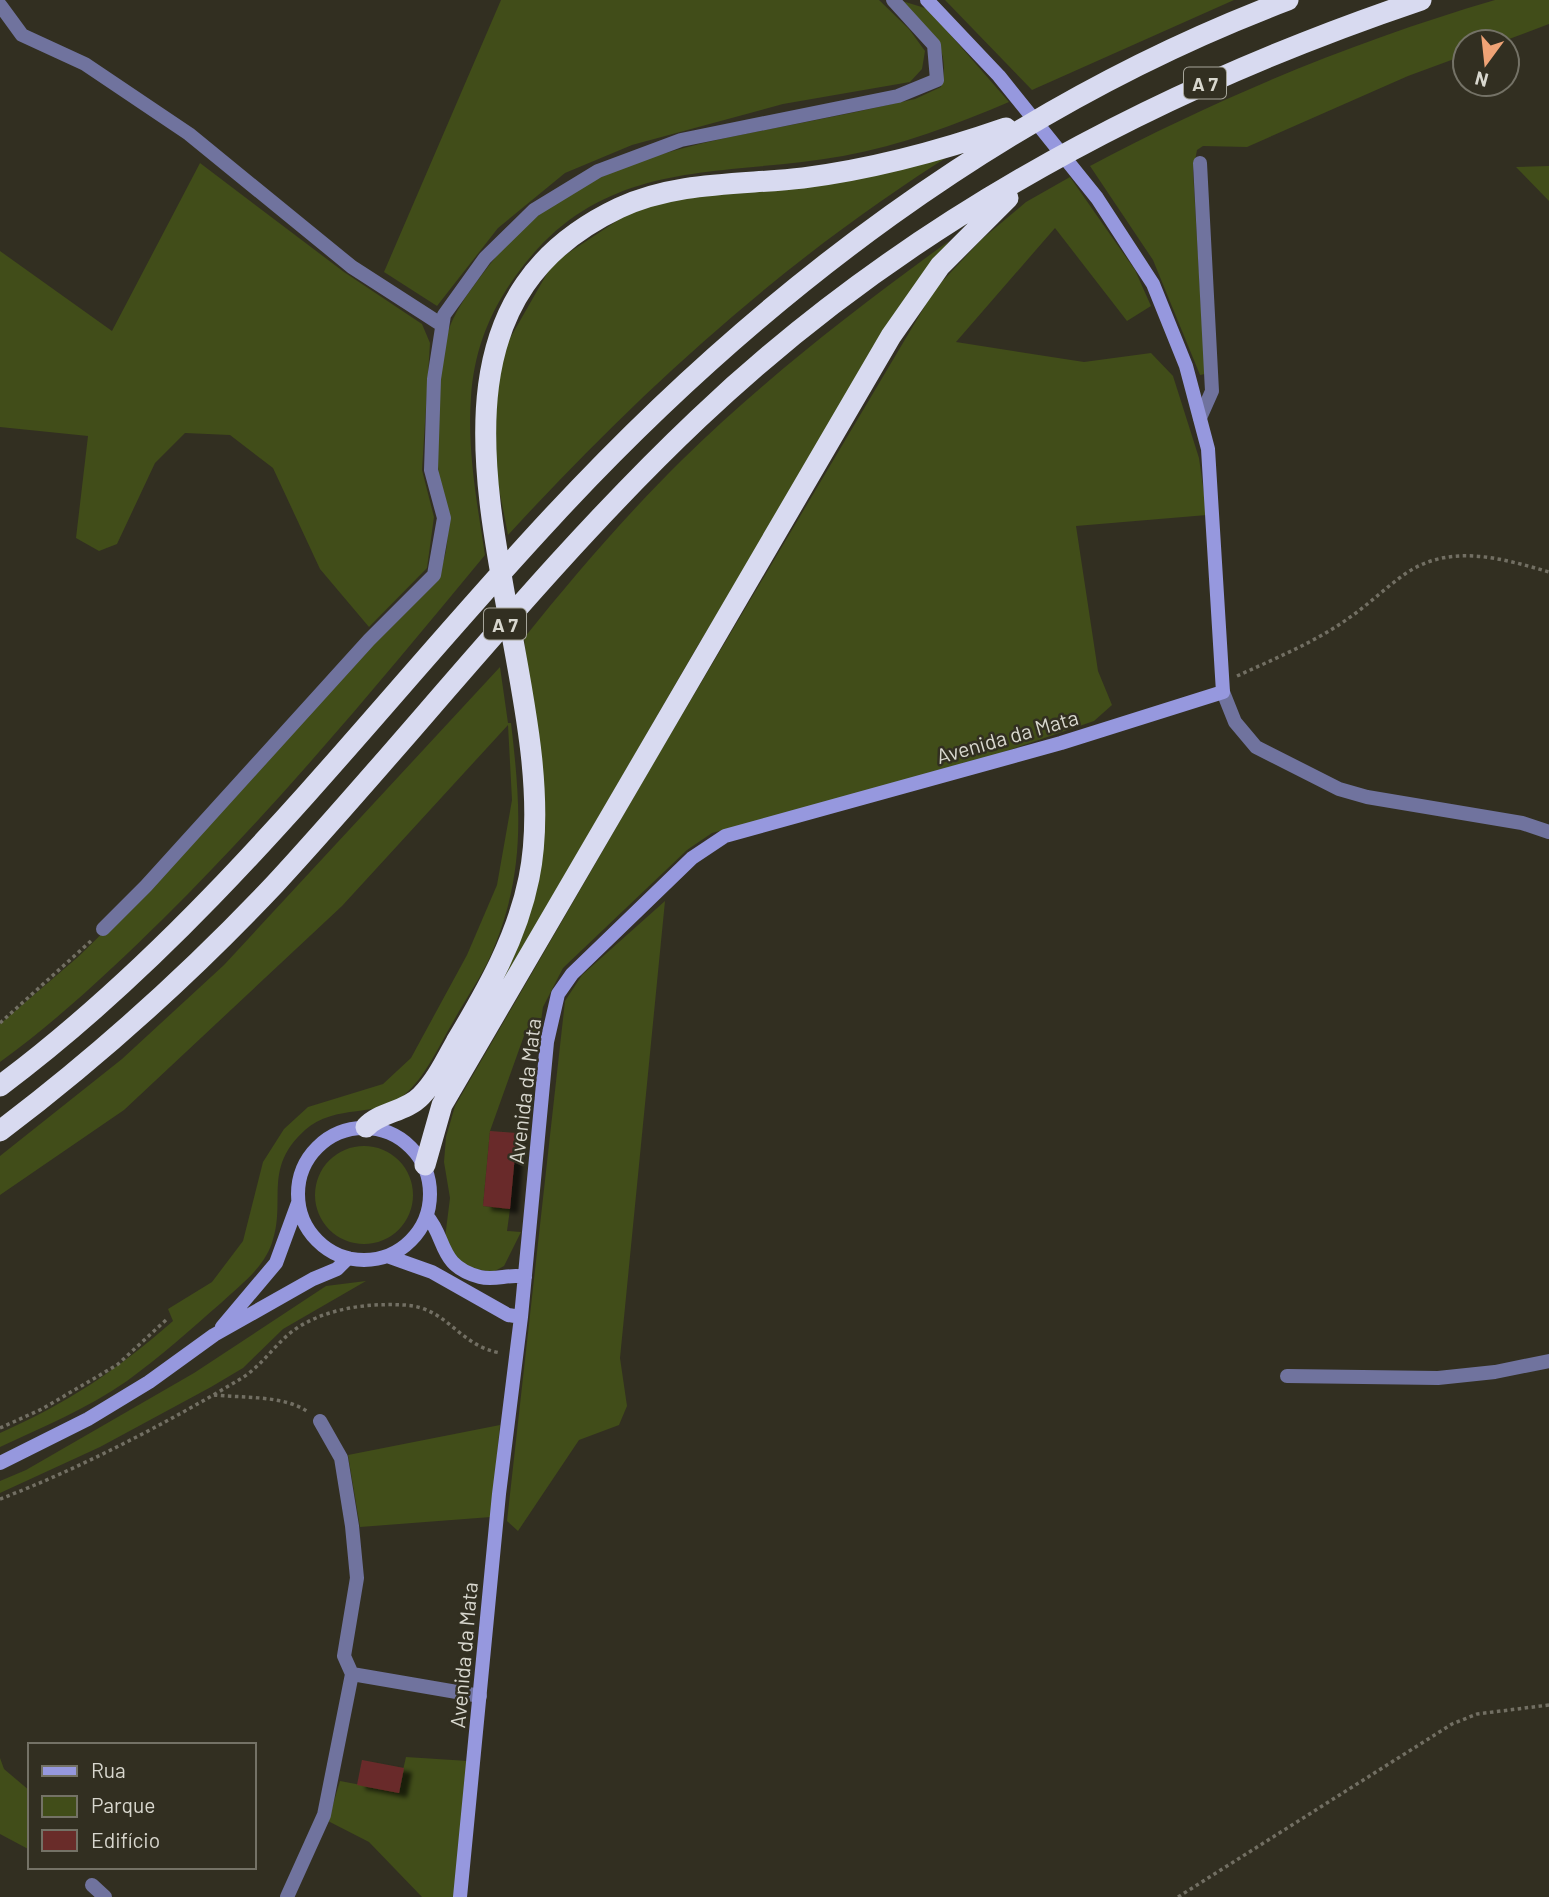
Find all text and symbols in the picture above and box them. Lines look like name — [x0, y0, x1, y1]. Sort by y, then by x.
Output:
north arrow — [1451, 28, 1521, 98]
text: N — [1472, 67, 1491, 93]
road number: A 7 — [1184, 68, 1226, 99]
road number: A 7 — [484, 608, 526, 639]
street label: Avenida da Mata — [933, 704, 1081, 768]
street label: Avenida da Mata — [503, 1017, 545, 1165]
street label: Avenida da Mata — [444, 1581, 482, 1729]
legend — [28, 1743, 256, 1869]
text: Rua — [91, 1757, 126, 1782]
text: Parque — [91, 1792, 156, 1817]
text: Edifício — [91, 1827, 160, 1852]

